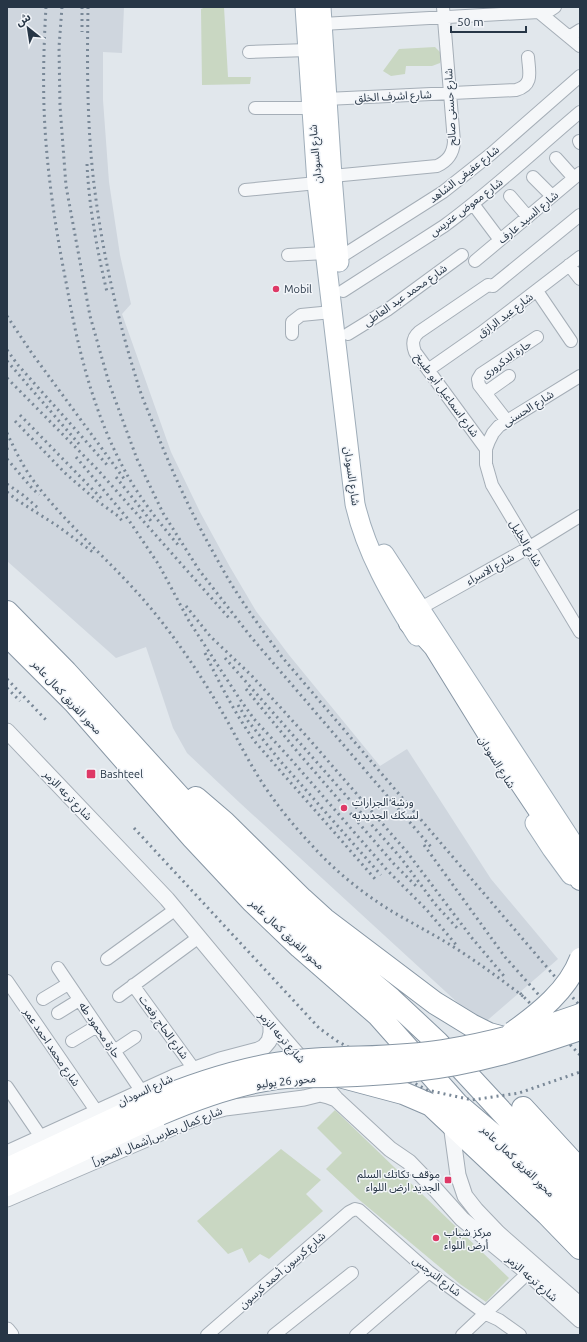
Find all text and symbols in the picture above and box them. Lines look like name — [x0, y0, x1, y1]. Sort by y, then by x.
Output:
north arrow — [8, 8, 48, 48]
scale bar — [451, 8, 526, 34]
text: ش — [13, 10, 33, 29]
text: 50 m — [457, 15, 484, 28]
street label: شارع حسنى صالح — [442, 68, 460, 146]
street label: شارع اشرف الخلق — [354, 88, 432, 106]
street label: شارع السودان — [306, 123, 326, 184]
street label: شارع عفيفى الشاهد — [427, 143, 503, 207]
street label: شارع معوض عتريس — [427, 175, 506, 240]
street label: شارع السيد عارف — [496, 188, 562, 247]
street label: شارع محمد عبد العاطى — [361, 261, 450, 330]
place label: Mobil — [284, 283, 312, 295]
marker: Mobil — [271, 284, 281, 294]
street label: شارع عبد الرازق — [475, 290, 536, 341]
street label: حارة الدكرورى — [479, 337, 534, 381]
street label: شارع اسماعيل أبو طبيخ — [411, 351, 482, 441]
street label: شارع الحسنى — [500, 387, 557, 430]
street label: شارع السودان — [340, 446, 362, 507]
street label: شارع الخليل — [506, 518, 545, 570]
street label: شارع الاسراء — [464, 551, 517, 589]
street label: محور الفريق كمال عامر — [28, 657, 105, 738]
street label: شارع السودان — [474, 734, 518, 792]
street label: شارع ترعه الزمر — [39, 767, 95, 824]
marker: Bashteel — [85, 768, 97, 780]
place label: Bashteel — [100, 768, 143, 780]
place label: ورشة الجرارات لسكك الحديديه — [352, 796, 419, 822]
marker: ورشة الجرارات لسكك الحديديه — [339, 803, 349, 813]
street label: محور الفريق كمال عامر — [246, 896, 327, 972]
street label: شارع الحاج رفعت — [135, 993, 191, 1063]
street label: حارة محمود طه — [76, 1000, 123, 1061]
street label: شارع محمد احمد عمر — [19, 1005, 83, 1090]
street label: شارع ترعه الزمر — [254, 1008, 308, 1067]
street label: شارع السودان — [116, 1072, 176, 1110]
street label: محور 26 يوليو — [255, 1072, 317, 1091]
street label: شارع كمال بطرس[شمال المحور] — [90, 1104, 225, 1170]
street label: محور الفريق كمال عامر — [477, 1122, 557, 1200]
place label: موقف تكاتك السلم الجديد ارض اللواء — [357, 1168, 440, 1194]
marker: موقف تكاتك السلم الجديد ارض اللواء — [443, 1175, 453, 1185]
place label: مركز شباب أرض اللواء — [444, 1226, 492, 1252]
street label: شارع كرسون أحمد كرسون — [236, 1229, 329, 1312]
marker: مركز شباب أرض اللواء — [431, 1233, 441, 1243]
street label: شارع ترعه الزمر — [502, 1252, 560, 1305]
street label: شارع النرجس — [409, 1254, 464, 1300]

